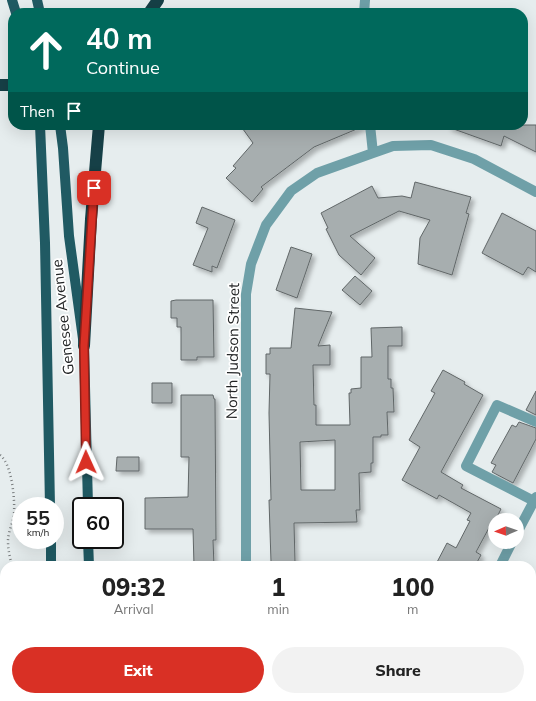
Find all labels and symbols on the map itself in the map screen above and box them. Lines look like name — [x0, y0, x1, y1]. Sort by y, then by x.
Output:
pin — [77, 171, 111, 205]
street label: Genesee Avenue — [47, 258, 78, 376]
street label: North Judson Street — [222, 283, 243, 419]
position arrow — [65, 441, 107, 483]
speed limit sign: 60 — [72, 497, 124, 549]
north arrow — [488, 513, 524, 549]

